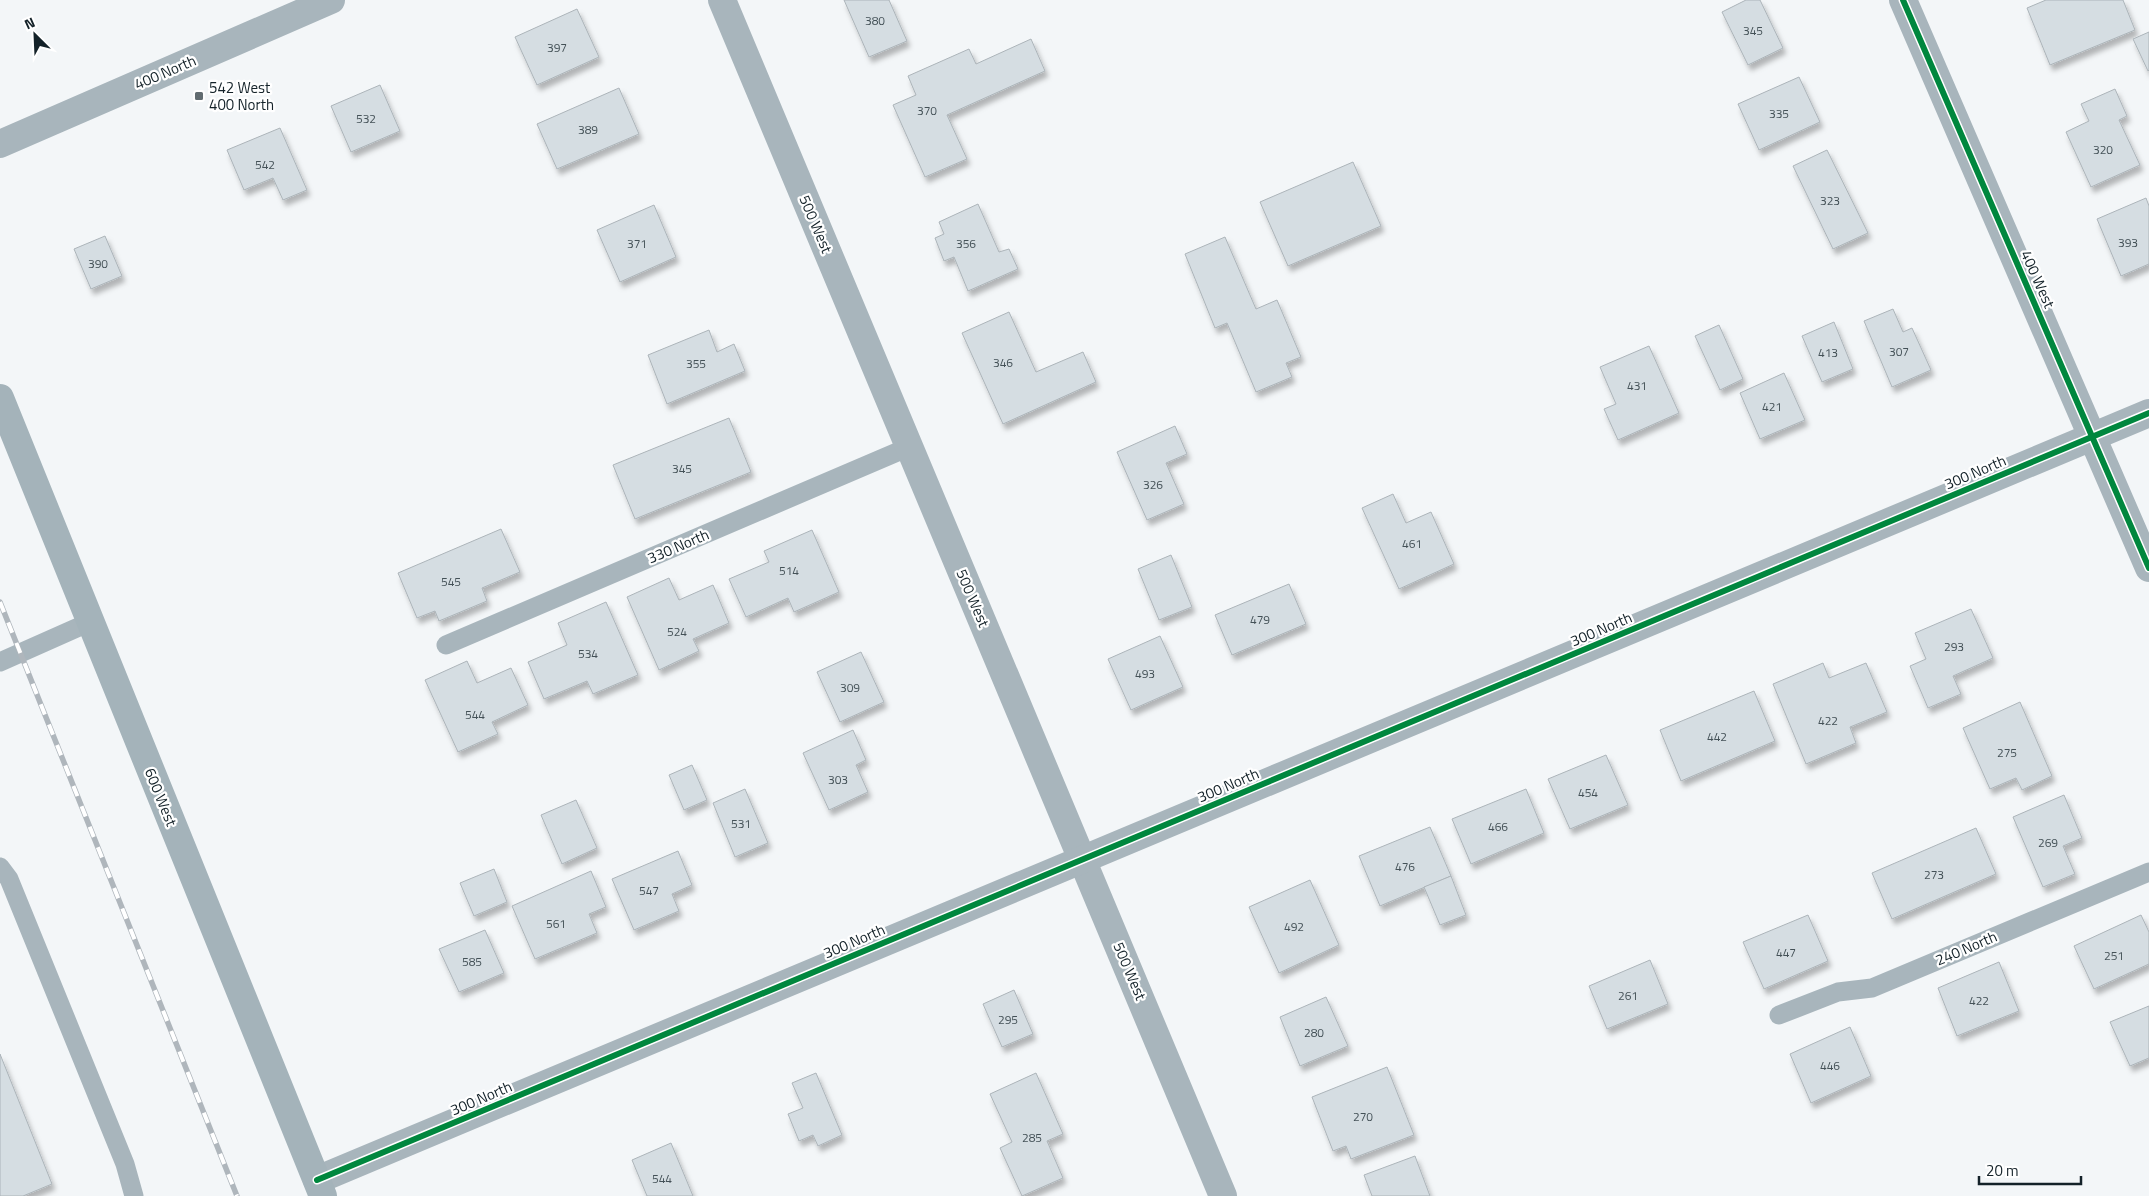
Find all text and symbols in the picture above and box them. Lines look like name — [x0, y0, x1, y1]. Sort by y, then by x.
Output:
north arrow — [10, 10, 60, 60]
text: N — [21, 11, 38, 34]
house number: 380 — [865, 11, 885, 30]
house number: 345 — [1743, 21, 1763, 40]
house number: 397 — [547, 38, 567, 57]
street label: 400 North — [131, 49, 199, 95]
place label: 542 West 400 North — [209, 76, 274, 116]
marker: 542 West 400 North — [193, 90, 205, 102]
house number: 370 — [917, 101, 937, 120]
house number: 335 — [1769, 104, 1789, 123]
house number: 532 — [356, 109, 376, 128]
house number: 389 — [578, 120, 598, 139]
house number: 320 — [2093, 140, 2113, 159]
house number: 542 — [255, 155, 275, 174]
street label: 500 West — [793, 191, 839, 257]
house number: 323 — [1820, 191, 1840, 210]
house number: 393 — [2118, 233, 2138, 252]
house number: 371 — [627, 234, 647, 253]
house number: 356 — [956, 234, 976, 253]
street label: 400 West — [2015, 246, 2061, 312]
house number: 390 — [88, 254, 108, 273]
house number: 307 — [1889, 342, 1909, 361]
house number: 413 — [1818, 343, 1838, 362]
house number: 346 — [993, 353, 1013, 372]
house number: 355 — [686, 354, 706, 373]
house number: 431 — [1627, 376, 1647, 395]
house number: 421 — [1762, 397, 1782, 416]
street label: 300 North — [1941, 449, 2009, 495]
house number: 345 — [672, 459, 692, 478]
house number: 326 — [1143, 475, 1163, 494]
street label: 330 North — [644, 523, 712, 569]
house number: 461 — [1402, 534, 1422, 553]
house number: 514 — [779, 561, 799, 580]
street label: 500 West — [950, 565, 996, 631]
house number: 545 — [441, 572, 461, 591]
street label: 300 North — [1567, 606, 1635, 652]
house number: 479 — [1250, 610, 1270, 629]
house number: 524 — [667, 622, 687, 641]
house number: 293 — [1944, 637, 1964, 656]
house number: 534 — [578, 644, 598, 663]
house number: 493 — [1135, 664, 1155, 683]
house number: 309 — [840, 678, 860, 697]
house number: 544 — [465, 705, 485, 724]
house number: 422 — [1818, 711, 1838, 730]
house number: 442 — [1707, 727, 1727, 746]
house number: 275 — [1997, 743, 2017, 762]
street label: 300 North — [1194, 762, 1262, 808]
street label: 600 West — [139, 764, 183, 830]
house number: 303 — [828, 770, 848, 789]
house number: 454 — [1578, 783, 1598, 802]
house number: 531 — [731, 814, 751, 833]
house number: 466 — [1488, 817, 1508, 836]
house number: 269 — [2038, 833, 2058, 852]
house number: 476 — [1395, 857, 1415, 876]
house number: 273 — [1924, 865, 1944, 884]
house number: 547 — [639, 881, 659, 900]
house number: 561 — [546, 914, 566, 933]
house number: 492 — [1284, 917, 1304, 936]
street label: 300 North — [820, 918, 888, 964]
street label: 240 North — [1932, 925, 2000, 971]
street label: 500 West — [1107, 938, 1153, 1004]
house number: 447 — [1776, 943, 1796, 962]
house number: 251 — [2104, 946, 2124, 965]
house number: 585 — [462, 952, 482, 971]
house number: 261 — [1618, 986, 1638, 1005]
house number: 422 — [1969, 991, 1989, 1010]
house number: 295 — [998, 1010, 1018, 1029]
house number: 280 — [1304, 1023, 1324, 1042]
house number: 446 — [1820, 1056, 1840, 1075]
street label: 300 North — [447, 1075, 515, 1121]
house number: 270 — [1353, 1107, 1373, 1126]
house number: 285 — [1022, 1128, 1042, 1147]
scale bar — [1979, 1154, 2082, 1186]
text: 20 m — [1986, 1159, 2019, 1182]
house number: 544 — [652, 1169, 672, 1188]

